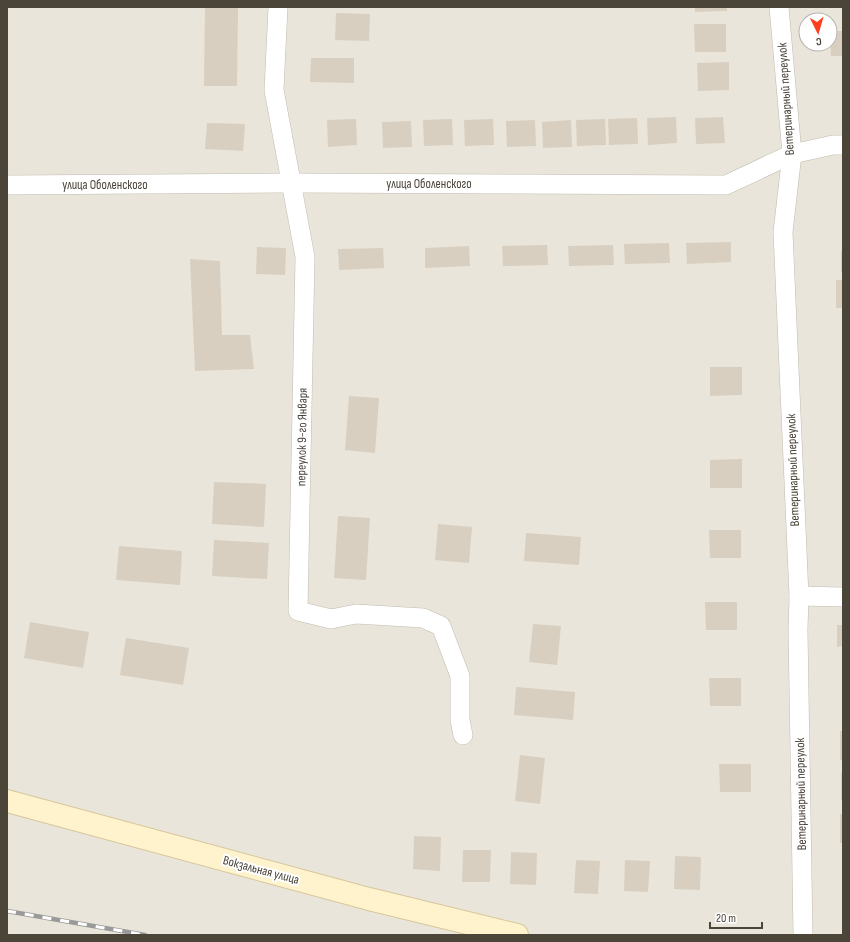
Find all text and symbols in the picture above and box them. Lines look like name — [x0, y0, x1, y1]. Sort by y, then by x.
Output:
north arrow — [798, 12, 838, 52]
text: С — [815, 35, 822, 48]
street label: Ветеринарный переулок — [774, 42, 798, 156]
street label: улица Оболенского — [386, 176, 472, 192]
street label: улица Оболенского — [62, 177, 148, 193]
street label: переулок 9-го Января — [293, 388, 311, 486]
street label: Ветеринарный переулок — [783, 413, 803, 527]
street label: Ветеринарный переулок — [792, 737, 810, 851]
street label: Вокзальная улица — [221, 852, 301, 888]
scale bar — [710, 904, 762, 930]
text: 20 m — [716, 911, 736, 926]

